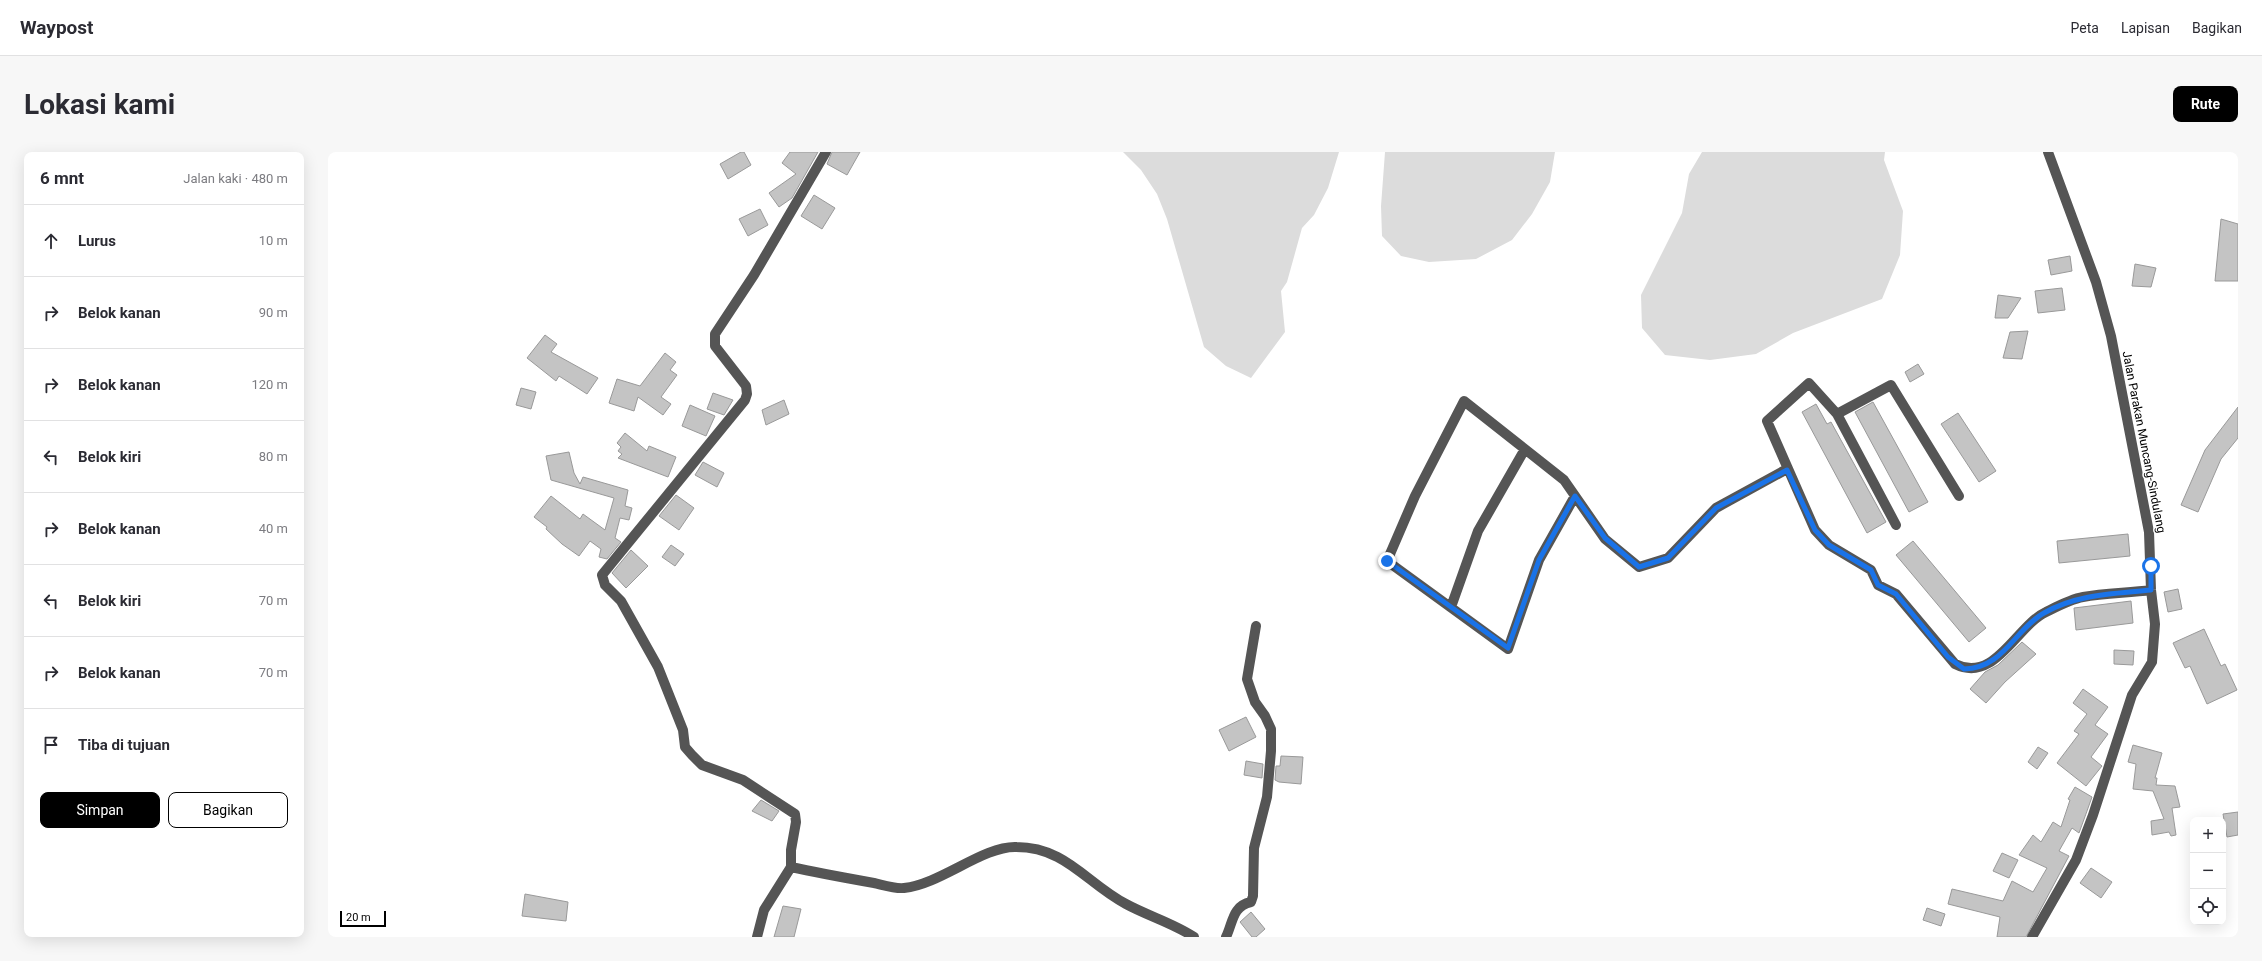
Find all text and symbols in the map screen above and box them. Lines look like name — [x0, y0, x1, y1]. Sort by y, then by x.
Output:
text: Waypost — [20, 16, 94, 39]
text: Peta — [2071, 20, 2099, 36]
text: Lapisan — [2121, 20, 2170, 36]
text: Bagikan — [2192, 20, 2242, 36]
button: Rute — [2173, 86, 2238, 122]
text: Lokasi kami — [24, 88, 175, 121]
text: 6 mnt — [40, 168, 84, 188]
text: Jalan kaki · 480 m — [183, 171, 288, 186]
icon: ahead — [40, 230, 62, 252]
text: Lurus — [78, 232, 116, 250]
text: 10 m — [259, 233, 288, 248]
icon: right — [40, 302, 62, 324]
text: Belok kanan — [78, 304, 161, 322]
text: 90 m — [259, 305, 288, 320]
street label: Jalan Parakan Muncang-Sindulang — [2119, 350, 2169, 534]
icon: right — [40, 374, 62, 396]
text: Belok kanan — [78, 376, 161, 394]
text: 120 m — [251, 377, 288, 392]
icon: left — [40, 446, 62, 468]
text: Belok kiri — [78, 448, 141, 466]
text: 80 m — [259, 449, 288, 464]
icon: right — [40, 518, 62, 540]
text: Belok kanan — [78, 520, 161, 538]
text: 40 m — [259, 521, 288, 536]
route end — [1378, 552, 1396, 570]
route start — [2142, 557, 2160, 575]
icon: left — [40, 590, 62, 612]
text: Belok kiri — [78, 592, 141, 610]
text: 70 m — [259, 593, 288, 608]
icon: right — [40, 662, 62, 684]
text: Belok kanan — [78, 664, 161, 682]
text: 70 m — [259, 665, 288, 680]
icon: arrive — [40, 734, 62, 756]
text: Tiba di tujuan — [78, 736, 170, 754]
button: Simpan — [40, 792, 160, 828]
button: Bagikan — [168, 792, 288, 828]
map controls — [2190, 817, 2226, 925]
button: + — [2190, 817, 2226, 853]
button: − — [2190, 853, 2226, 889]
button: locate — [2190, 889, 2226, 925]
scale bar — [340, 909, 386, 928]
text: 20 m — [346, 911, 371, 924]

